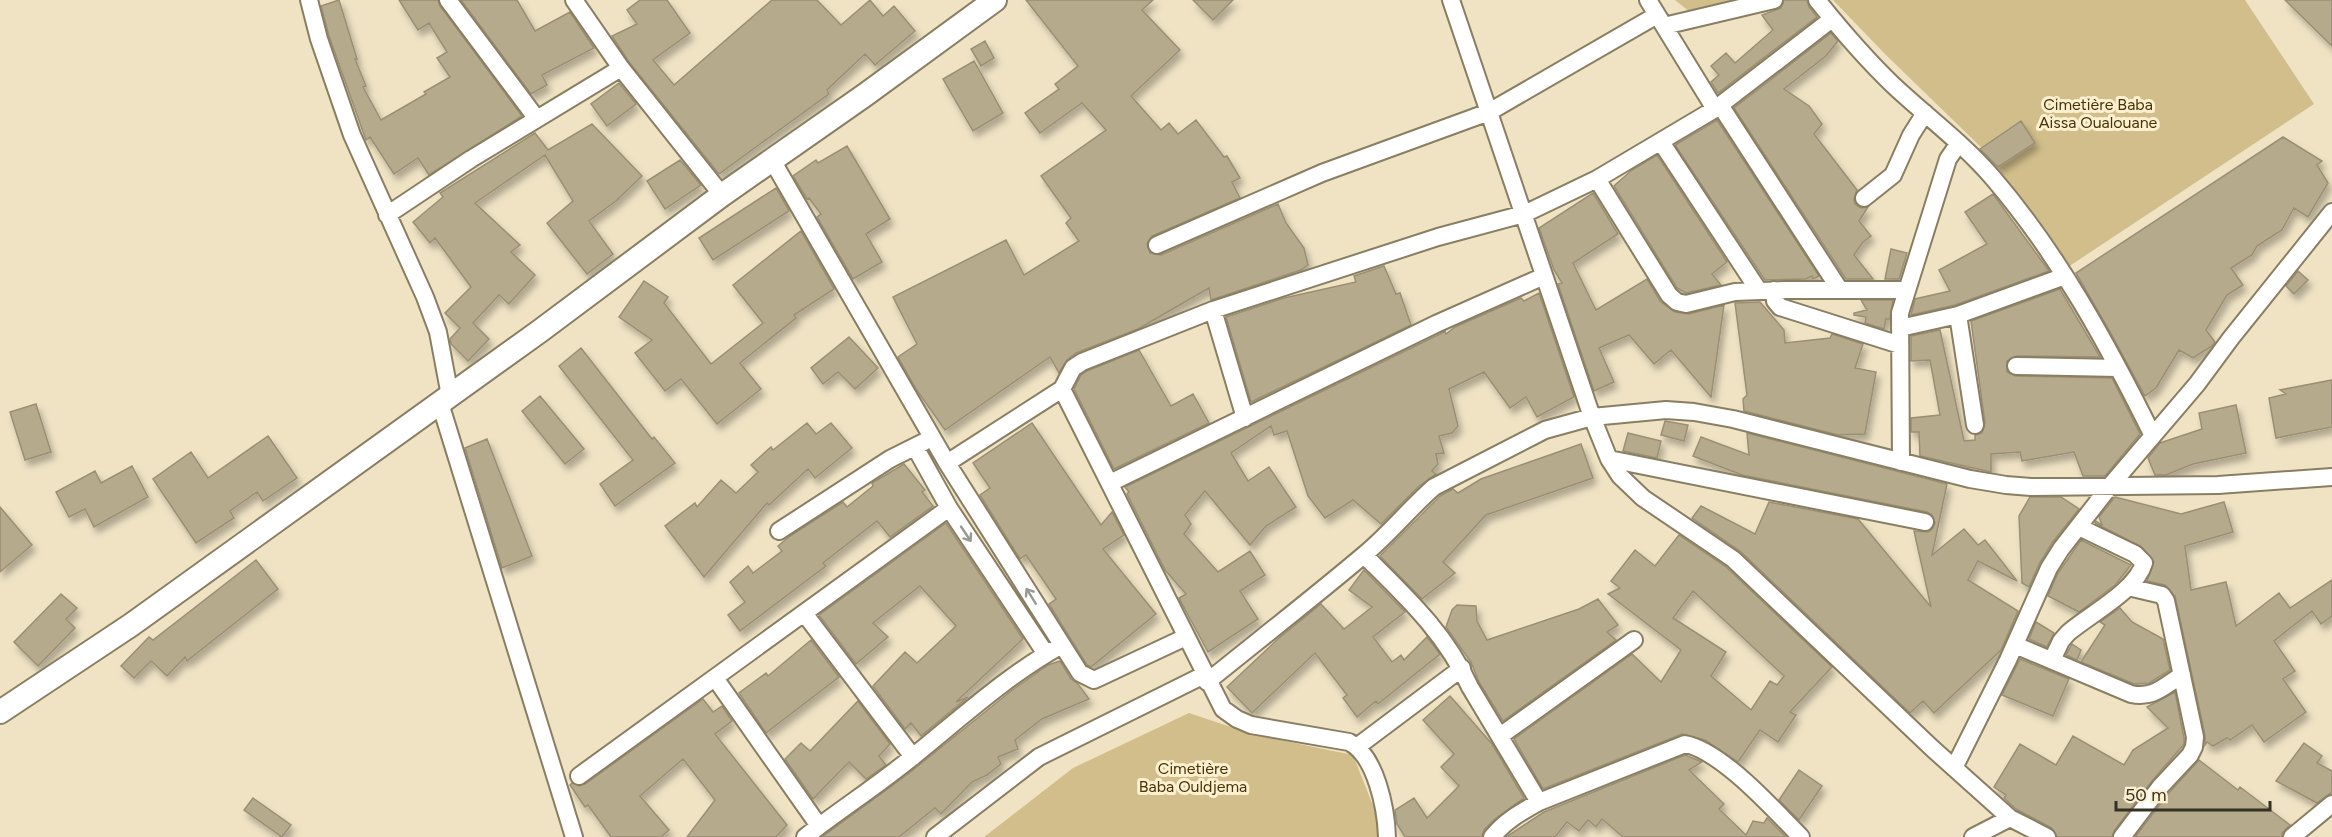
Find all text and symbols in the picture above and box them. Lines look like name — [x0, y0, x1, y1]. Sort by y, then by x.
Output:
park label: Cimetière Baba Aissa Oualouane — [2039, 95, 2158, 132]
one-way arrow — [960, 525, 972, 541]
one-way arrow — [1024, 587, 1037, 604]
park label: Cimetière Baba Ouldjema — [1139, 759, 1247, 796]
scale bar — [2116, 774, 2270, 812]
text: 50 m — [2125, 784, 2167, 806]

